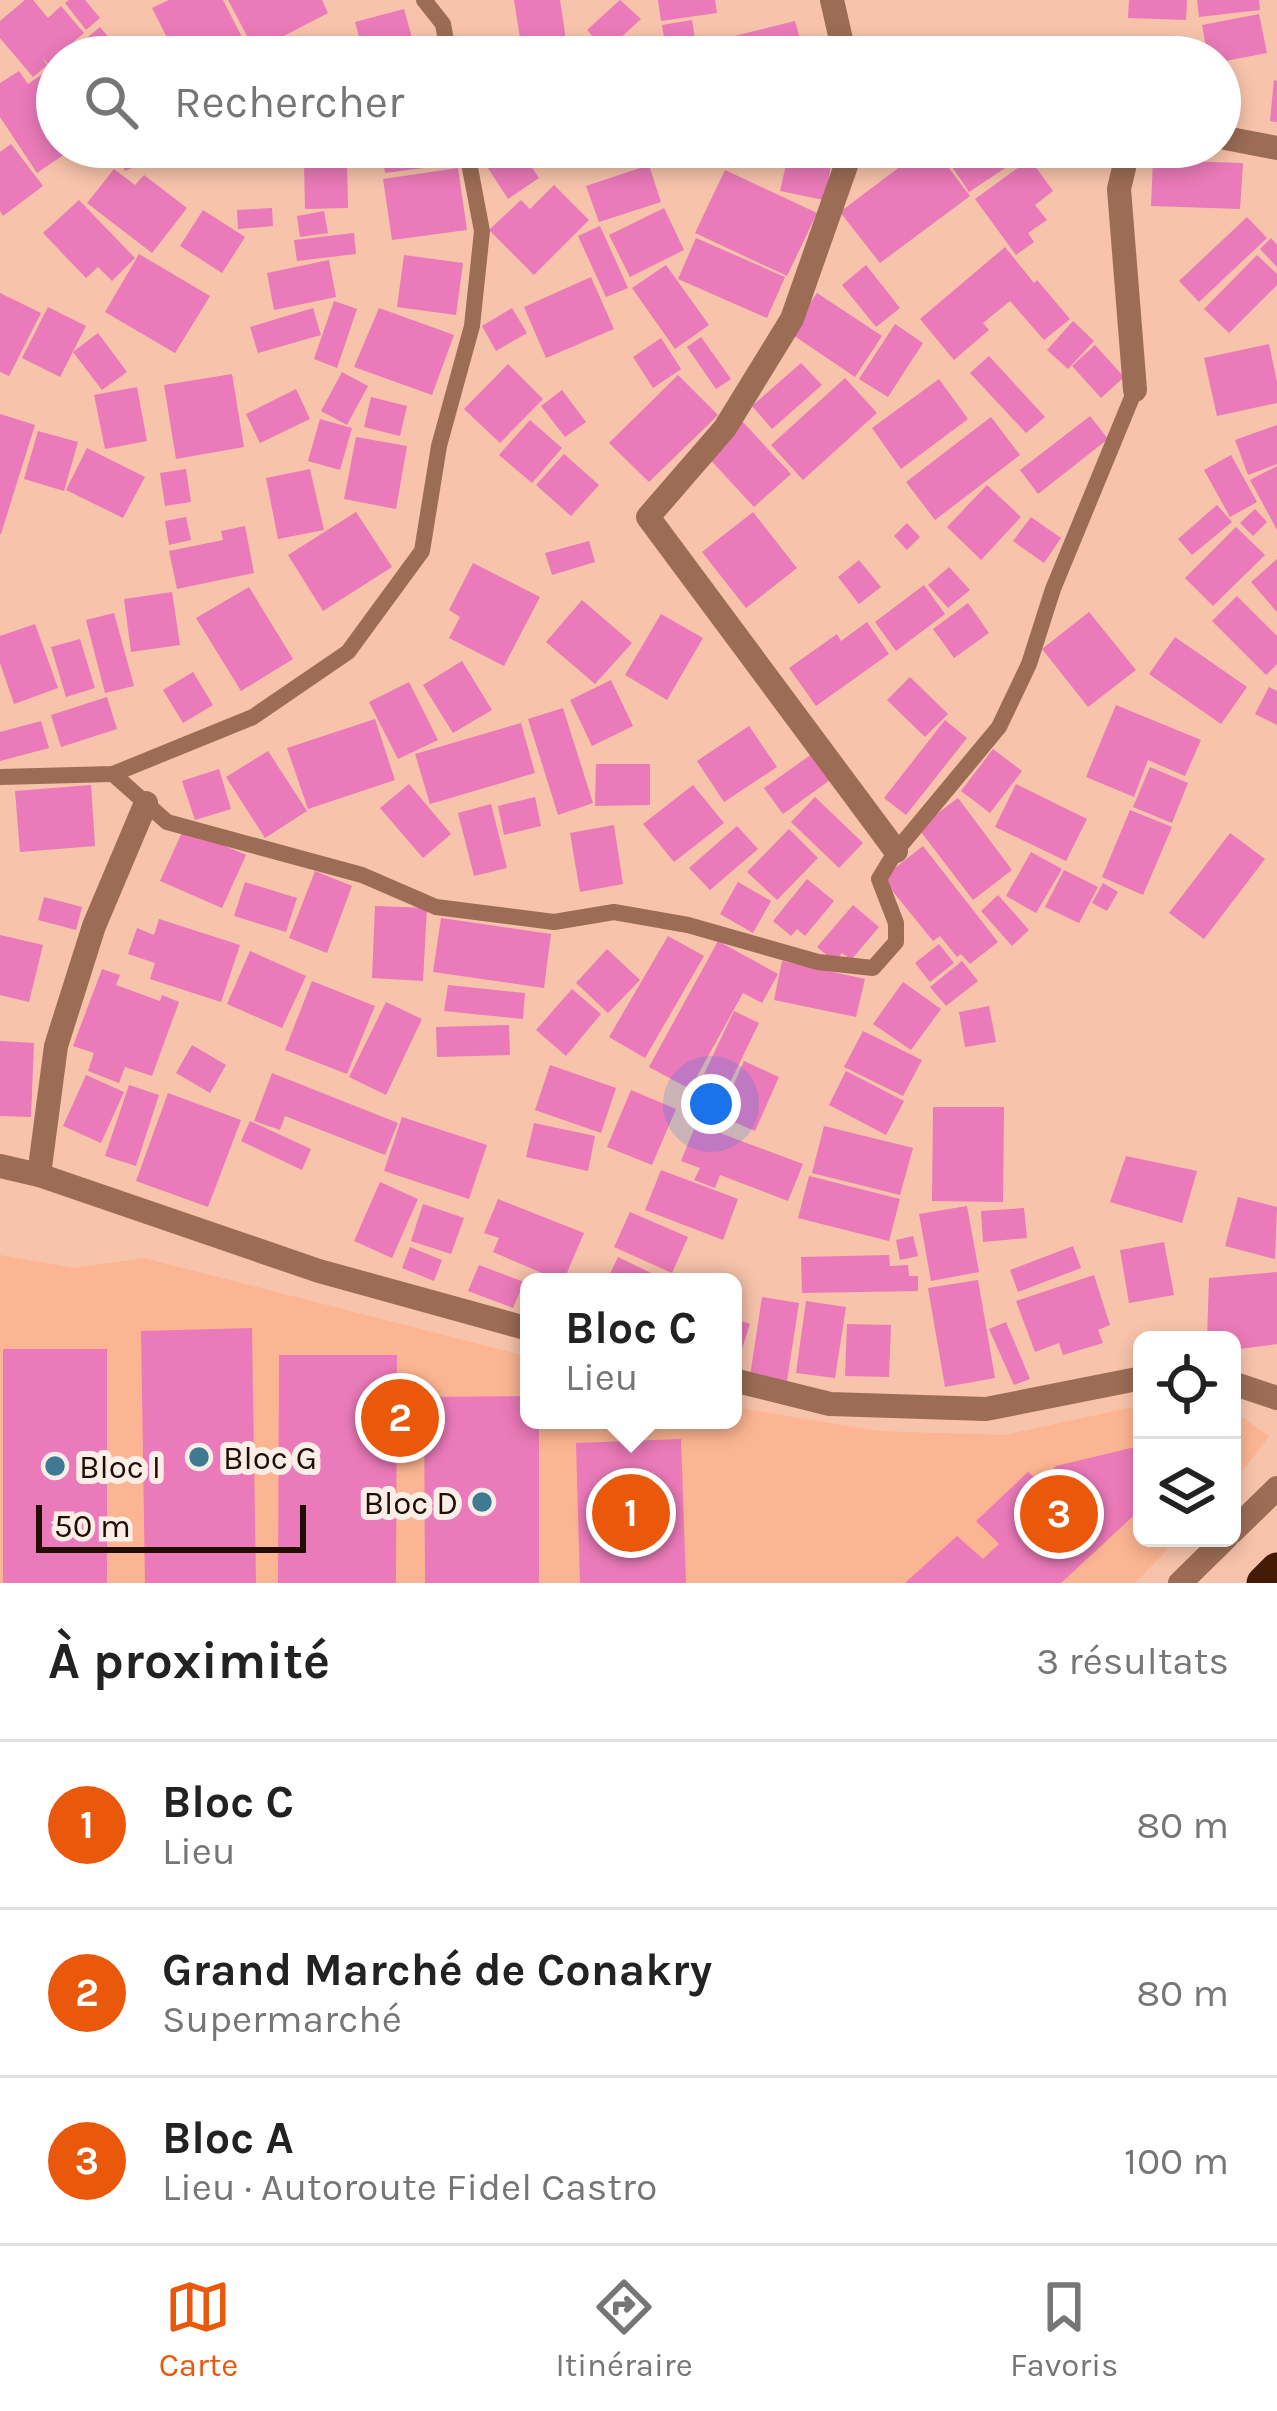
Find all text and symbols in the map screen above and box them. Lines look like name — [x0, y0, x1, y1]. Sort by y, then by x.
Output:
search box — [36, 36, 1241, 168]
icon: search — [78, 69, 144, 135]
text: Rechercher — [174, 76, 404, 128]
your location — [681, 1074, 741, 1134]
popup — [520, 1273, 742, 1429]
text: Bloc C — [565, 1302, 697, 1354]
map controls — [1133, 1331, 1241, 1547]
button: locate — [1133, 1331, 1241, 1439]
text: Lieu — [565, 1354, 638, 1400]
pin: 2 — [361, 1373, 439, 1463]
place label: Bloc G — [223, 1439, 317, 1477]
button: layers — [1133, 1439, 1241, 1547]
marker: Bloc G — [186, 1444, 212, 1470]
place label: Bloc I — [79, 1448, 161, 1486]
marker: Bloc I — [42, 1453, 68, 1479]
pin: 1 — [592, 1468, 670, 1558]
pin: 3 — [1020, 1469, 1098, 1559]
place label: Bloc D — [364, 1484, 458, 1522]
marker: Bloc D — [469, 1489, 495, 1515]
scale bar — [36, 1499, 306, 1552]
text: 50 m — [54, 1507, 131, 1545]
text: À proximité — [48, 1631, 330, 1691]
text: 3 résultats — [1036, 1638, 1229, 1684]
text: Bloc C — [162, 1776, 294, 1828]
text: 1 — [80, 1802, 94, 1848]
text: 80 m — [1136, 1802, 1229, 1848]
text: Lieu — [162, 1828, 236, 1874]
text: Grand Marché de Conakry — [162, 1944, 712, 1996]
text: 2 — [75, 1970, 99, 2016]
text: 80 m — [1136, 1970, 1229, 2016]
text: Supermarché — [162, 1996, 402, 2042]
text: Bloc A — [162, 2112, 294, 2164]
text: 3 — [75, 2138, 99, 2184]
text: 100 m — [1124, 2138, 1229, 2184]
text: Lieu · Autoroute Fidel Castro — [162, 2164, 657, 2210]
tab: Carte — [159, 2274, 238, 2384]
tab: Itinéraire — [556, 2274, 693, 2384]
tab: Favoris — [1010, 2274, 1118, 2384]

